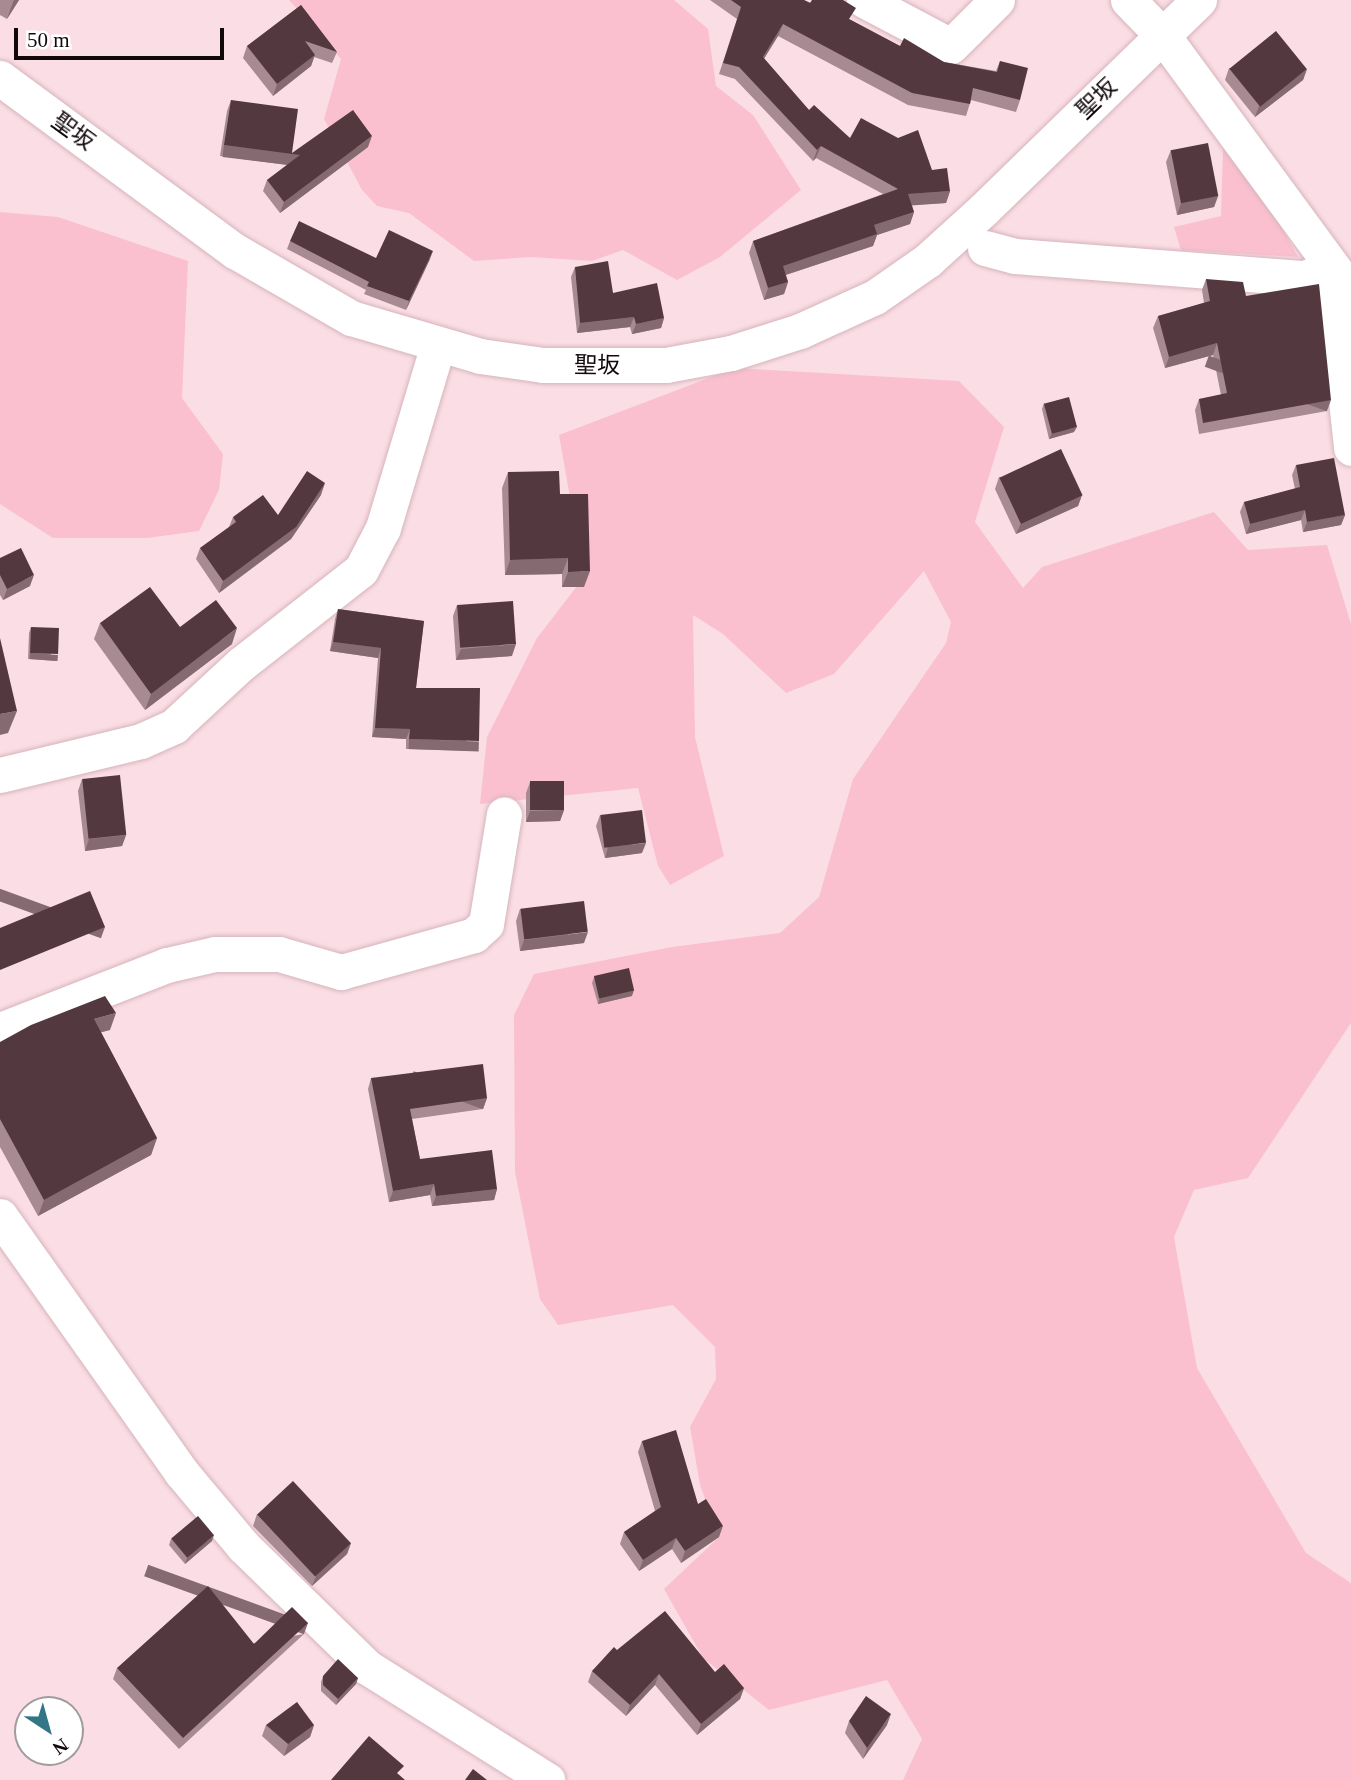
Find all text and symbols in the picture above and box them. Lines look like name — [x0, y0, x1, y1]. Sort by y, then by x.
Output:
scale bar — [18, 14, 228, 58]
text: 50 m — [27, 28, 70, 52]
street label: 聖坂 — [1071, 73, 1123, 125]
street label: 聖坂 — [46, 107, 100, 157]
street label: 聖坂 — [574, 352, 620, 380]
north arrow — [14, 1696, 84, 1766]
text: N — [49, 1734, 72, 1759]

